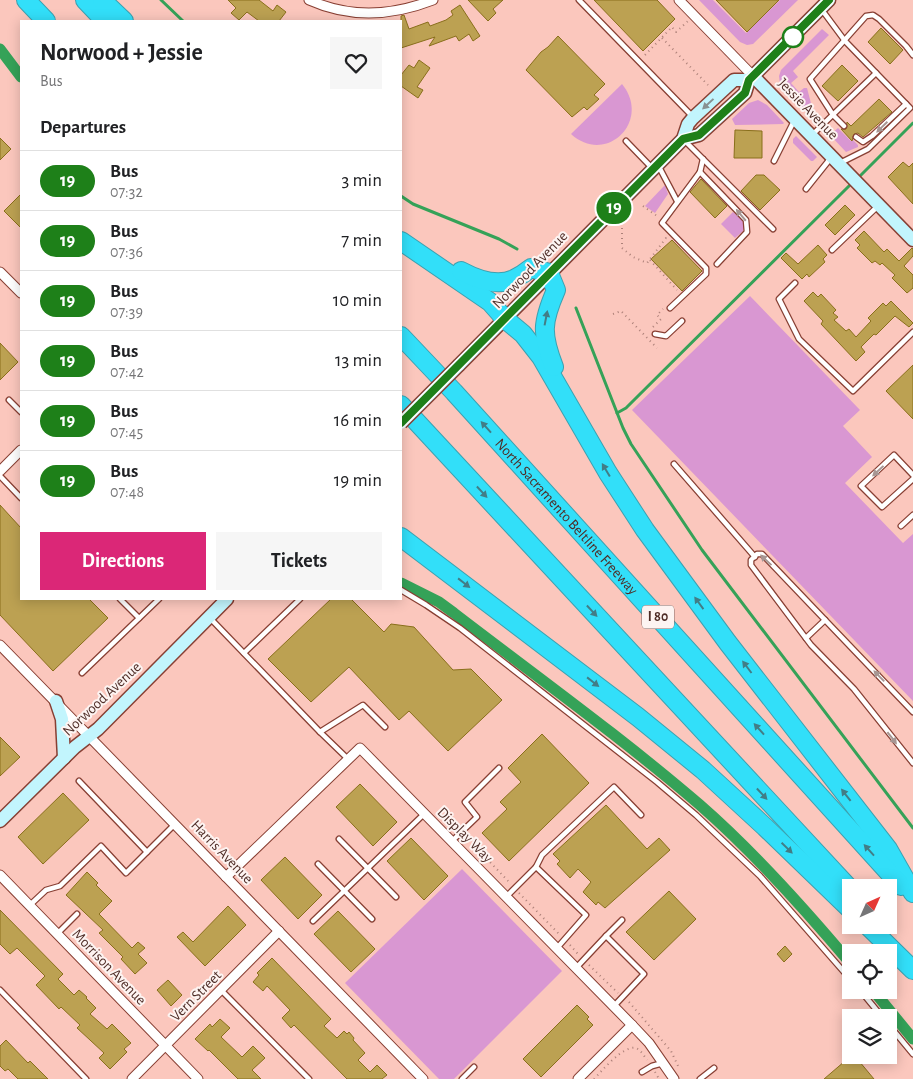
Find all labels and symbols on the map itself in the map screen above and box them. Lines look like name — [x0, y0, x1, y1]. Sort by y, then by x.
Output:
unlabelled marker — [782, 26, 804, 48]
street label: Jessie Avenue — [775, 75, 841, 143]
one-way arrow — [702, 98, 714, 110]
one-way arrow — [876, 121, 888, 133]
line badge: 19 — [592, 192, 636, 224]
one-way arrow — [736, 209, 746, 222]
street label: Norwood Avenue — [490, 228, 570, 311]
one-way arrow — [542, 310, 550, 326]
one-way arrow — [480, 422, 492, 434]
street label: North Sacramento Beltline Freeway — [492, 436, 641, 598]
one-way arrow — [602, 464, 611, 477]
one-way arrow — [872, 465, 884, 477]
one-way arrow — [476, 485, 488, 497]
one-way arrow — [761, 554, 773, 566]
one-way arrow — [457, 578, 470, 589]
one-way arrow — [694, 597, 704, 610]
one-way arrow — [587, 604, 598, 617]
road number: I 80 — [642, 606, 674, 628]
street label: Norwood Avenue — [60, 659, 144, 739]
one-way arrow — [742, 660, 752, 674]
one-way arrow — [873, 671, 885, 683]
one-way arrow — [586, 677, 599, 688]
one-way arrow — [754, 723, 765, 736]
one-way arrow — [887, 732, 898, 745]
one-way arrow — [756, 788, 768, 800]
one-way arrow — [841, 789, 852, 802]
street label: Display Way — [434, 804, 496, 866]
street label: Harris Avenue — [188, 817, 256, 887]
one-way arrow — [781, 842, 793, 854]
one-way arrow — [863, 843, 874, 856]
north arrow — [842, 879, 898, 934]
street label: Morrison Avenue — [69, 926, 149, 1008]
street label: Vern Street — [168, 968, 224, 1024]

